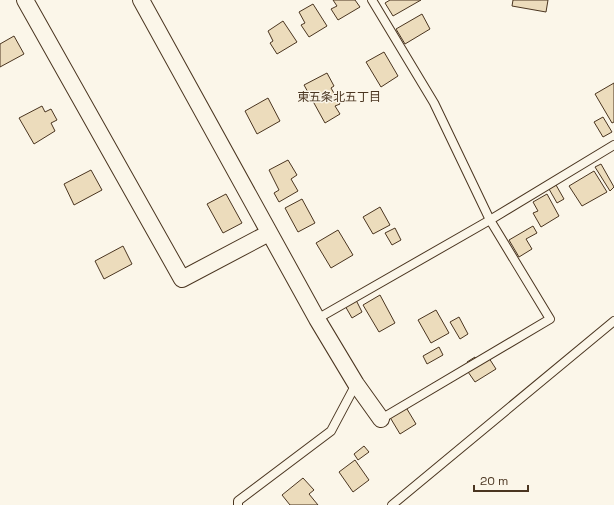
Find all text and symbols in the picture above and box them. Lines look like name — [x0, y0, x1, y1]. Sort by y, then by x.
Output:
district label: 東五条北五丁目 — [297, 89, 381, 105]
scale bar — [474, 467, 528, 493]
text: 20 m — [480, 473, 508, 489]

